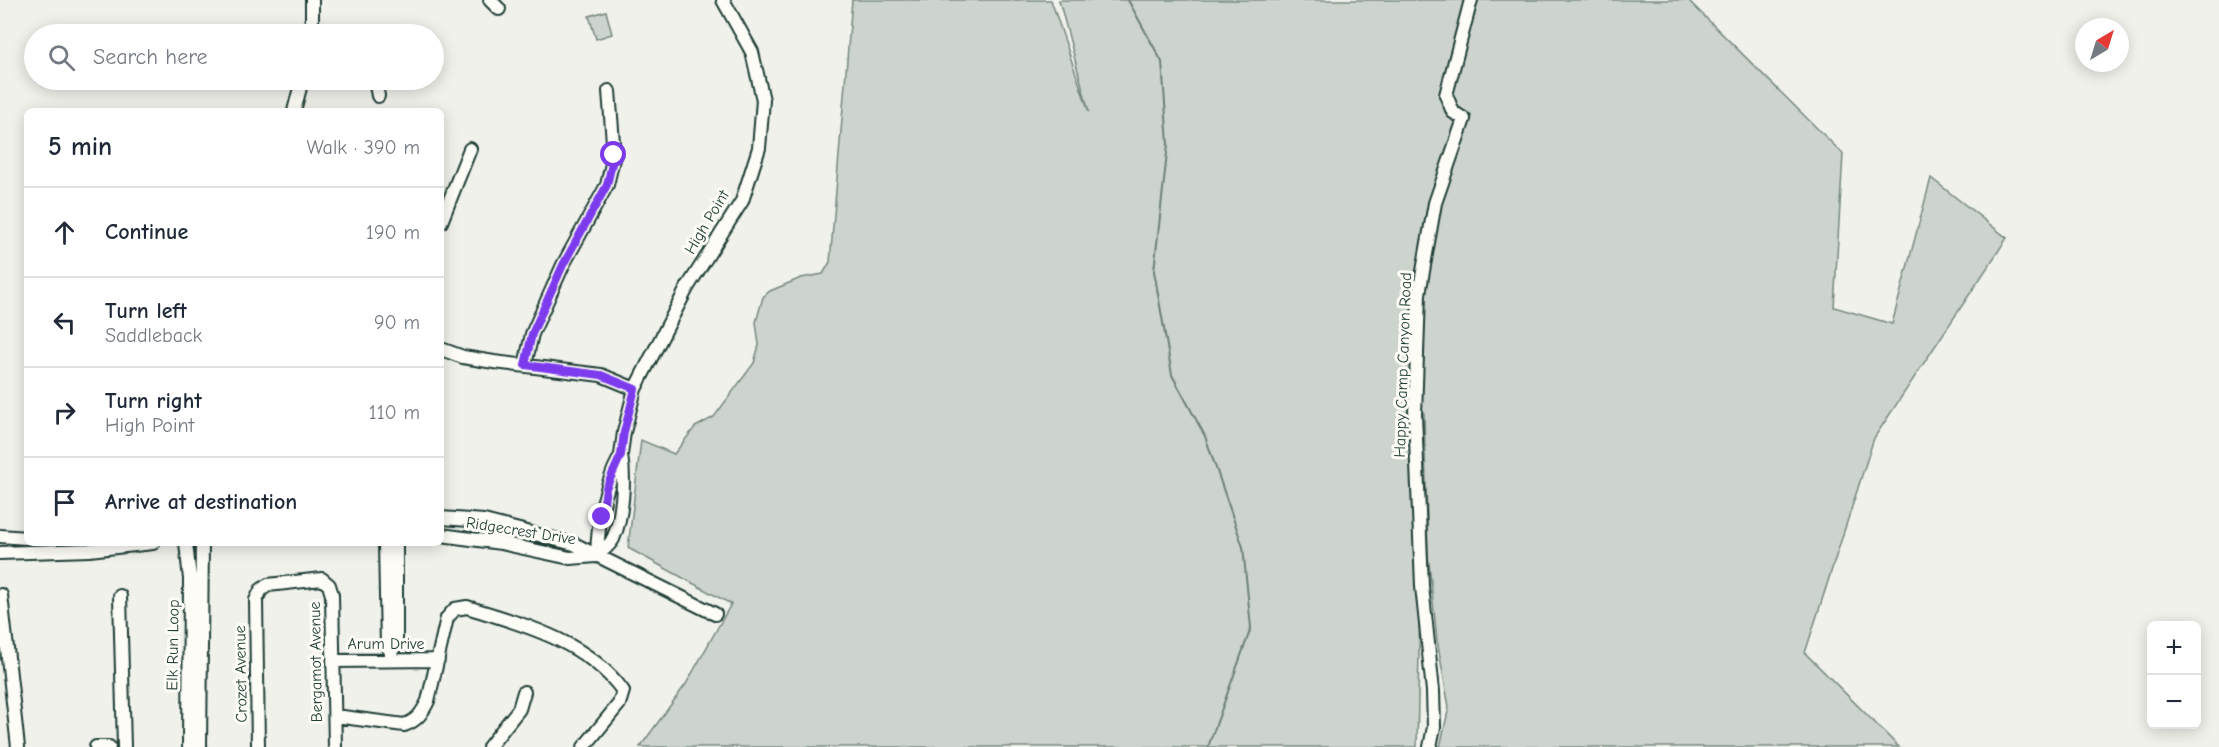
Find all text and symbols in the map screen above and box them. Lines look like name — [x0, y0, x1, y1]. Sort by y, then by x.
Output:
north arrow — [2075, 18, 2129, 72]
search box — [24, 24, 444, 90]
icon: search — [45, 41, 78, 74]
text: Search here — [93, 44, 208, 70]
text: 5 min — [48, 132, 112, 162]
text: Walk · 390 m — [307, 136, 420, 159]
route start — [600, 141, 626, 167]
street label: High Point — [681, 186, 733, 257]
icon: ahead — [48, 216, 81, 249]
text: Continue — [105, 219, 188, 245]
text: 190 m — [366, 221, 420, 244]
street label: Happy Camp Canyon Road — [1391, 272, 1415, 458]
text: Turn left — [105, 298, 187, 324]
icon: left — [48, 306, 81, 339]
text: 90 m — [374, 311, 420, 334]
text: Saddleback — [105, 324, 202, 347]
text: Turn right — [105, 388, 202, 414]
icon: right — [48, 396, 81, 429]
text: 110 m — [369, 401, 420, 424]
text: High Point — [105, 414, 194, 437]
icon: arrive — [48, 486, 81, 519]
text: Arrive at destination — [105, 489, 297, 515]
route end — [588, 503, 614, 529]
street label: Ridgecrest Drive — [465, 513, 577, 549]
street label: Elk Run Loop — [163, 599, 183, 691]
street label: Bergamot Avenue — [306, 601, 326, 723]
map controls — [2147, 621, 2201, 729]
button: + — [2147, 621, 2201, 675]
street label: Crozet Avenue — [231, 625, 251, 723]
street label: Arum Drive — [348, 635, 424, 653]
button: − — [2147, 675, 2201, 729]

